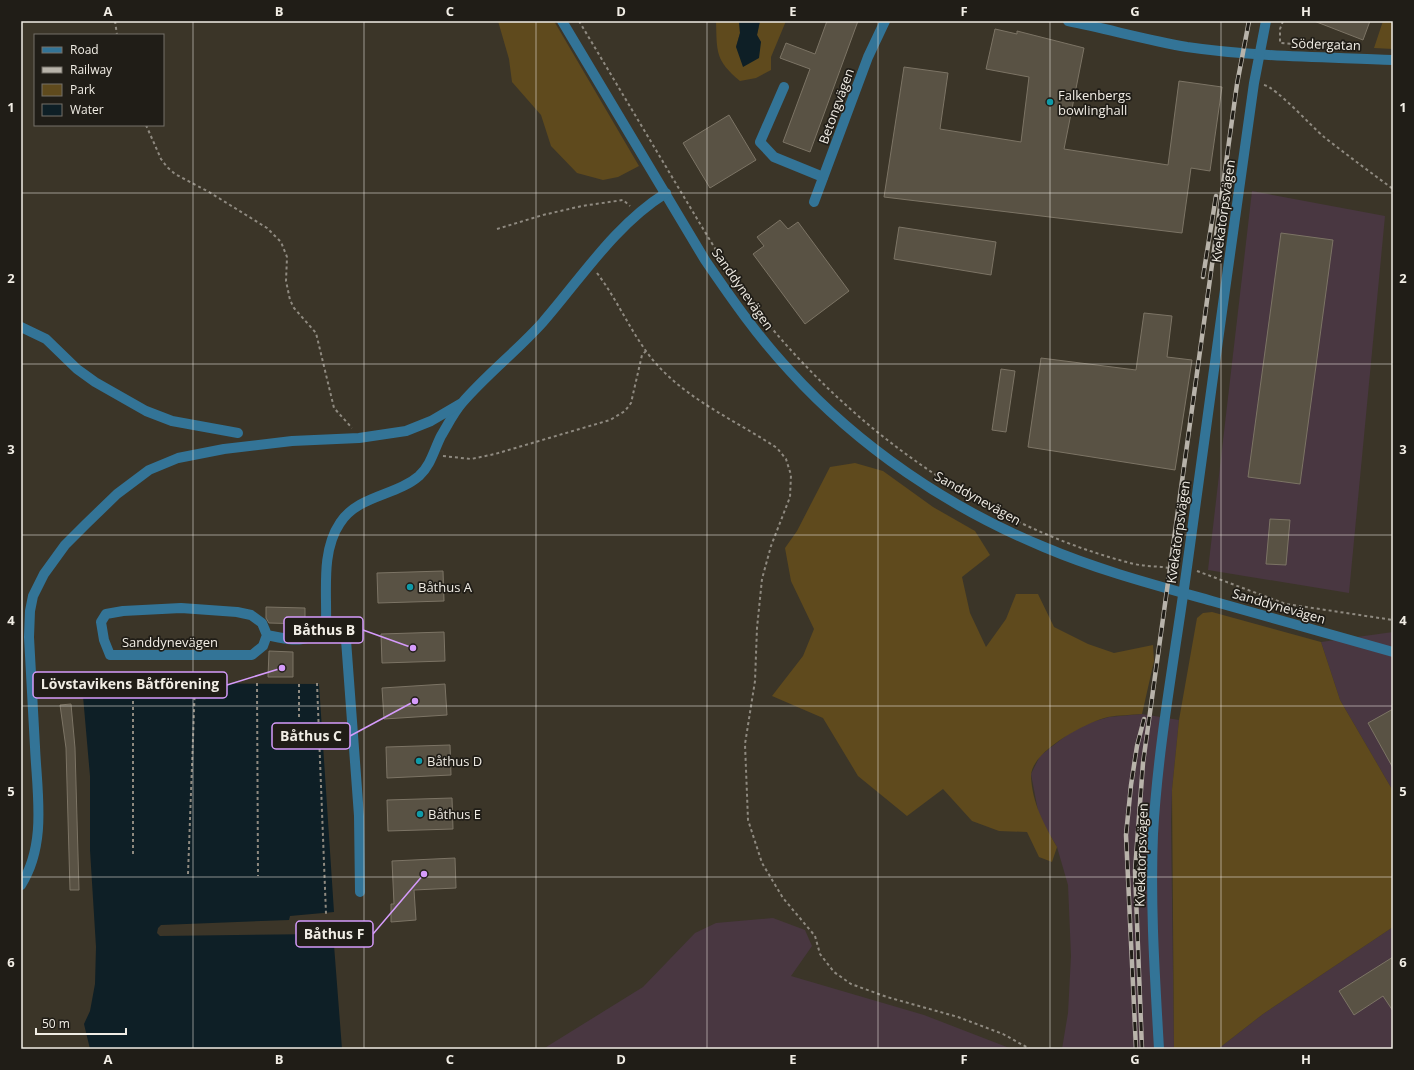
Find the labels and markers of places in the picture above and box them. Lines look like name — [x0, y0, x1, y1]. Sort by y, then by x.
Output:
place label: Falkenbergs bowlinghall — [1058, 86, 1131, 119]
marker: Falkenbergs bowlinghall — [1045, 97, 1055, 107]
place label: Båthus A — [418, 578, 473, 596]
marker: Båthus A — [405, 582, 415, 592]
callout: Båthus B — [284, 617, 363, 643]
callout: Lövstavikens Båtförening — [33, 672, 227, 698]
callout: Båthus C — [272, 723, 350, 749]
place label: Båthus D — [427, 752, 482, 770]
marker: Båthus D — [414, 756, 424, 766]
place label: Båthus E — [428, 805, 481, 823]
marker: Båthus E — [415, 809, 425, 819]
callout: Båthus F — [296, 921, 373, 947]

